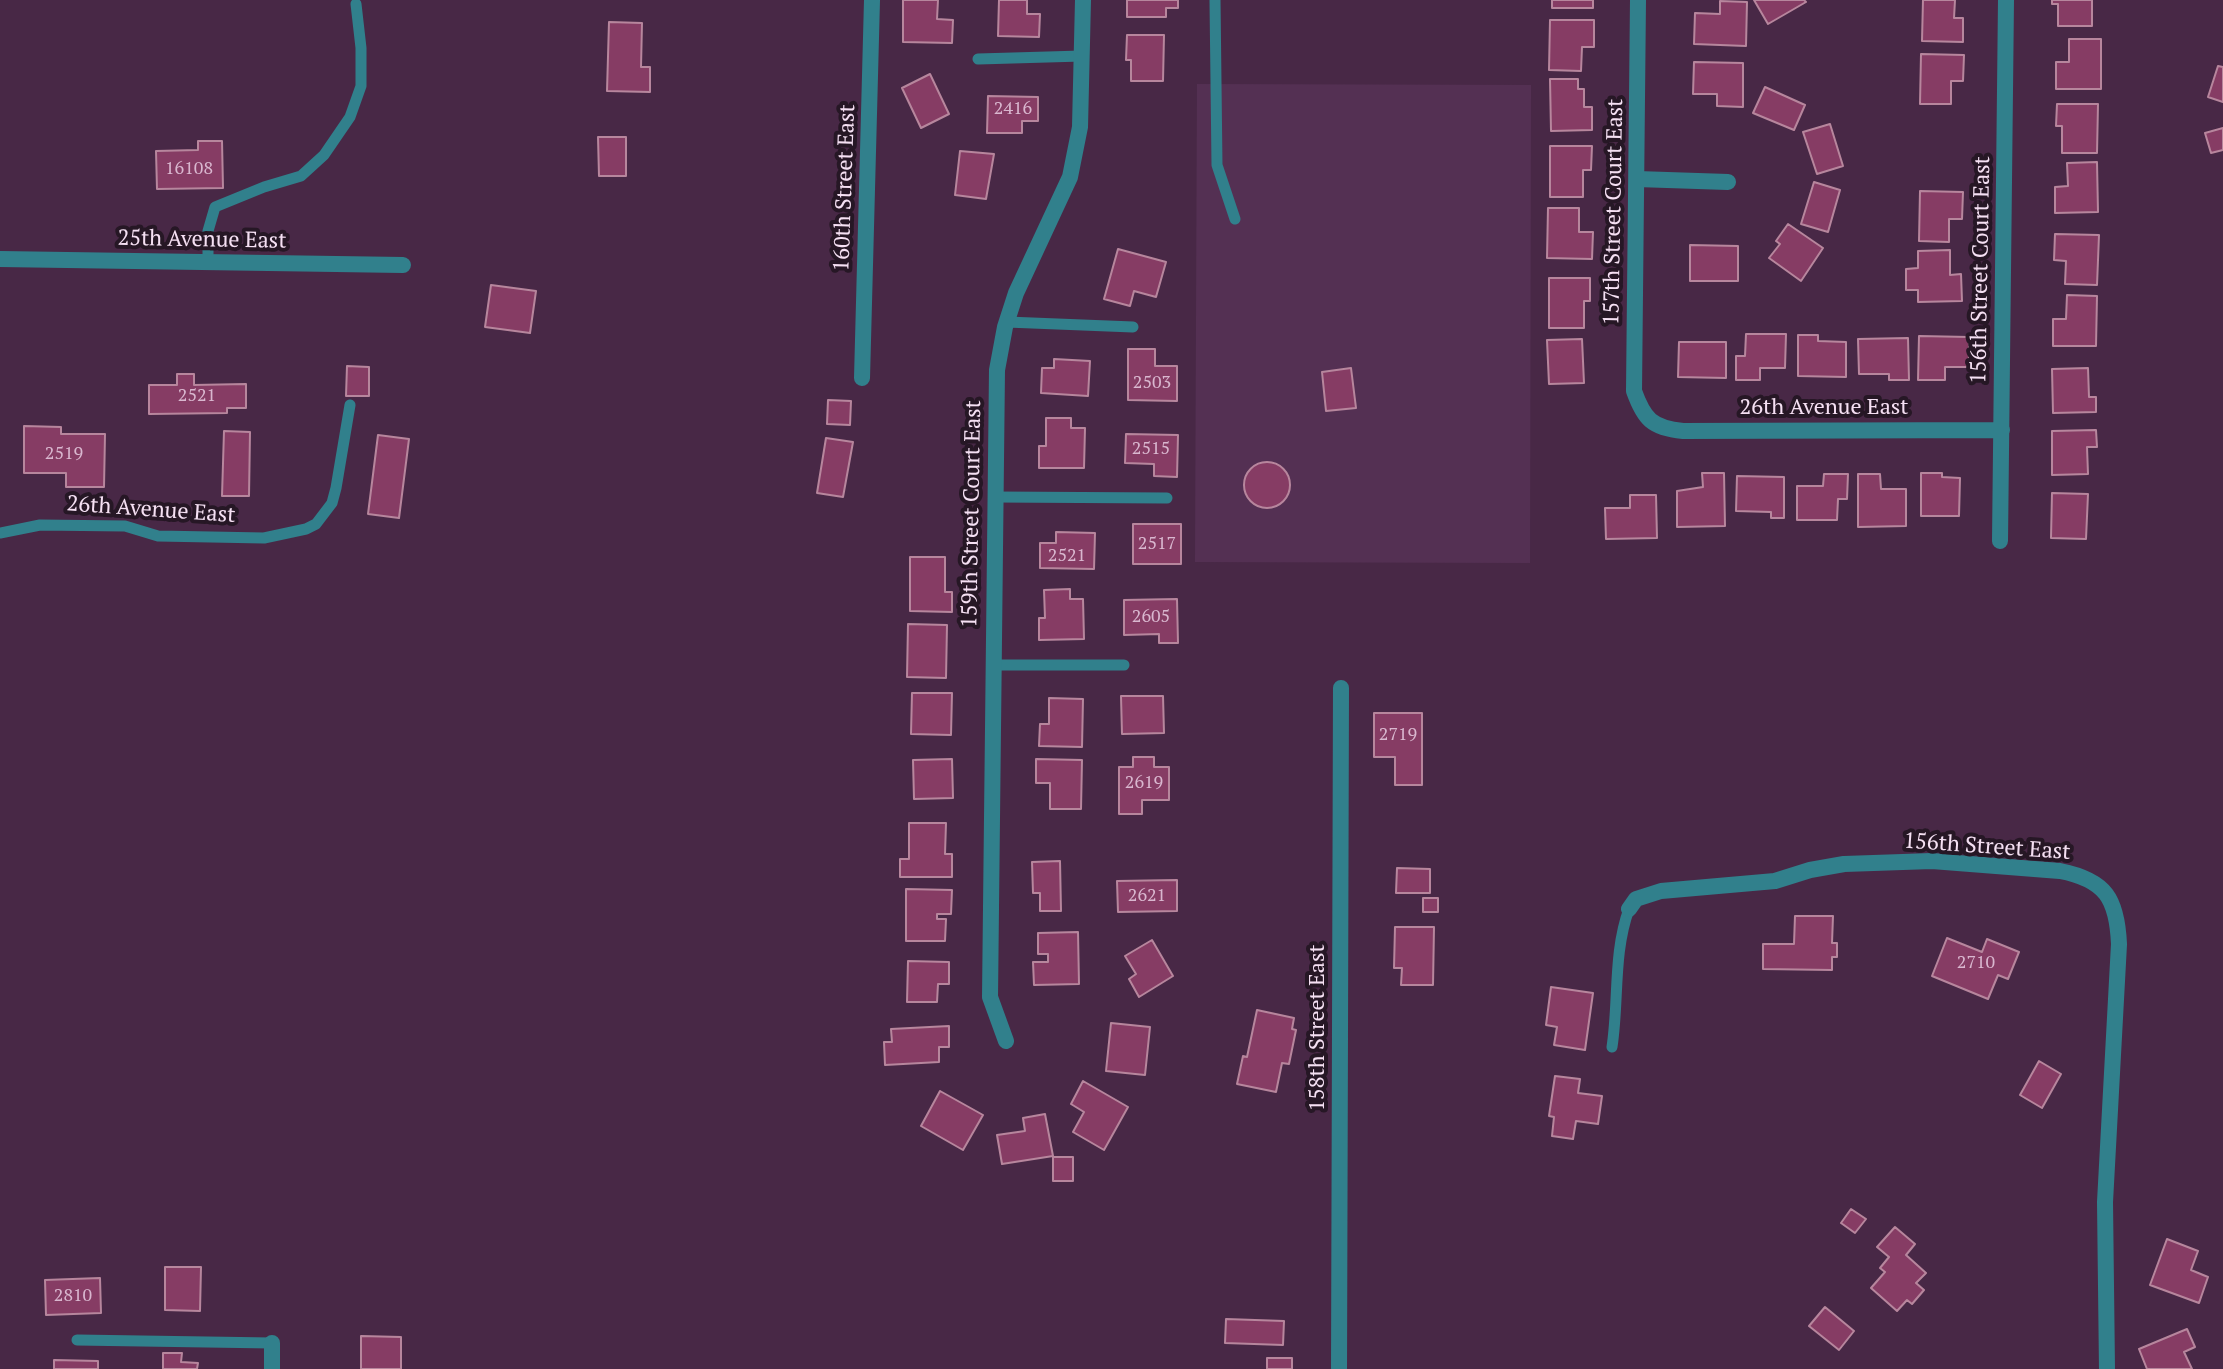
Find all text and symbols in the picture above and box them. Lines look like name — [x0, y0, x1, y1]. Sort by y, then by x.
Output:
house number: 2416 — [994, 98, 1032, 120]
street label: 157th Street Court East — [1599, 98, 1629, 326]
street label: 160th Street East — [829, 104, 861, 272]
street label: 156th Street Court East — [1966, 156, 1996, 384]
house number: 16108 — [165, 158, 213, 180]
street label: 25th Avenue East — [117, 225, 287, 255]
house number: 2503 — [1133, 372, 1171, 394]
house number: 2521 — [178, 385, 216, 407]
street label: 26th Avenue East — [1740, 395, 1908, 421]
street label: 159th Street Court East — [957, 400, 987, 628]
house number: 2515 — [1132, 438, 1170, 460]
house number: 2519 — [45, 443, 83, 465]
street label: 26th Avenue East — [66, 491, 236, 529]
house number: 2517 — [1138, 533, 1176, 555]
house number: 2521 — [1048, 545, 1086, 567]
house number: 2605 — [1132, 606, 1170, 628]
house number: 2719 — [1379, 724, 1417, 746]
house number: 2619 — [1125, 772, 1163, 794]
street label: 156th Street East — [1903, 828, 2071, 866]
house number: 2621 — [1128, 885, 1166, 907]
street label: 158th Street East — [1305, 944, 1331, 1112]
house number: 2710 — [1957, 952, 1995, 974]
house number: 2810 — [54, 1285, 92, 1307]

